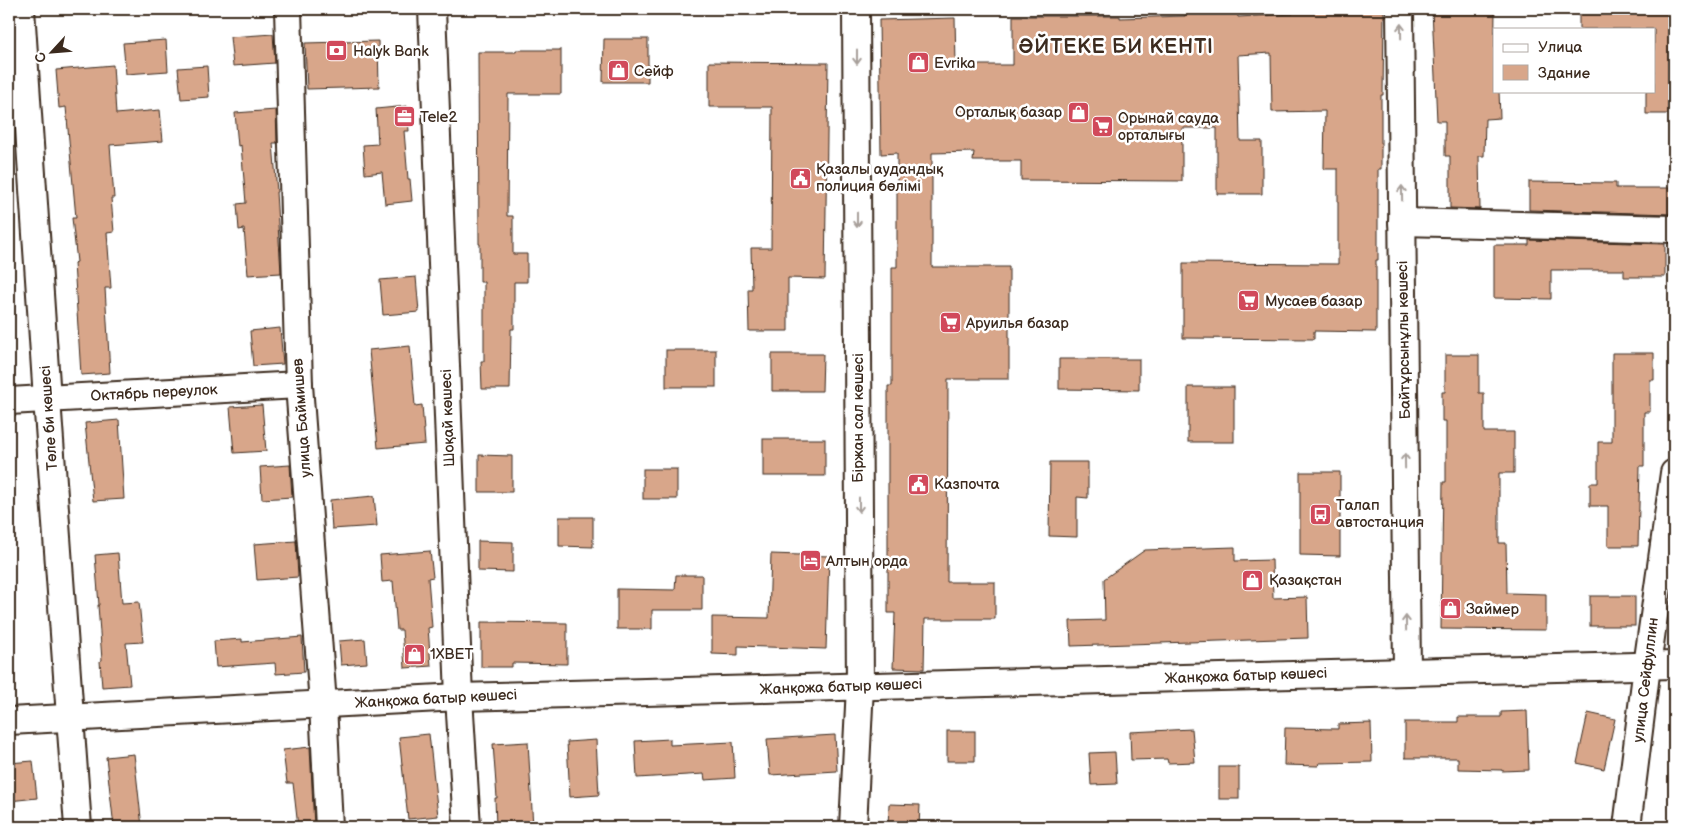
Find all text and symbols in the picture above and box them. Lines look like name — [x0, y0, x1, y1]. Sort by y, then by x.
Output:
one-way arrow — [1396, 23, 1406, 39]
north arrow — [28, 28, 78, 78]
legend — [1493, 28, 1656, 92]
district label: ӘЙТЕКЕ БИ КЕНТІ — [1018, 33, 1214, 59]
text: Улица — [1538, 38, 1583, 57]
bank icon: Halyk Bank — [325, 39, 349, 63]
place label: Halyk Bank — [353, 42, 429, 61]
text: С — [31, 49, 51, 66]
one-way arrow — [852, 49, 862, 65]
shop icon: Evrika — [906, 51, 930, 75]
place label: Evrika — [934, 54, 976, 73]
shop icon: Сейф — [606, 59, 630, 83]
place label: Сейф — [634, 62, 674, 81]
text: Здание — [1538, 64, 1590, 83]
shop icon: Орталық базар — [1066, 100, 1090, 124]
place label: Орталық базар — [955, 103, 1063, 122]
office icon: Tele2 — [392, 105, 416, 129]
place label: Tele2 — [420, 108, 457, 127]
place label: Орынай сауда орталығы — [1118, 109, 1219, 145]
supermarket icon: Орынай сауда орталығы — [1090, 115, 1114, 139]
place label: Қазалы аудандық полиция бөлімі — [816, 160, 944, 196]
public building icon: Қазалы аудандық полиция бөлімі — [788, 166, 812, 190]
one-way arrow — [1397, 185, 1407, 202]
one-way arrow — [853, 212, 862, 228]
street label: Байтұрсынұлы көшесі — [1393, 261, 1415, 419]
supermarket icon: Мусаев базар — [1237, 289, 1261, 313]
place label: Мусаев базар — [1265, 292, 1363, 311]
supermarket icon: Аруилья базар — [938, 311, 962, 335]
place label: Аруилья базар — [965, 314, 1069, 333]
street label: Біржан сал көшесі — [849, 353, 868, 483]
street label: улица Баймишев — [288, 358, 316, 478]
street label: Төле би көшесі — [36, 365, 62, 471]
street label: Шоқай көшесі — [437, 369, 459, 467]
street label: Октябрь переулок — [90, 380, 218, 406]
one-way arrow — [1400, 453, 1410, 469]
public building icon: Казпочта — [906, 472, 930, 496]
place label: Казпочта — [934, 475, 1000, 494]
one-way arrow — [854, 496, 864, 513]
place label: Талап автостанция — [1336, 496, 1424, 532]
bus stop icon: Талап автостанция — [1308, 502, 1332, 526]
hotel icon: Алтын орда — [798, 549, 822, 573]
place label: Алтын орда — [825, 552, 908, 571]
shop icon: Қазақстан — [1241, 568, 1265, 592]
place label: Қазақстан — [1269, 571, 1342, 590]
shop icon: Займер — [1438, 597, 1462, 621]
place label: Займер — [1466, 600, 1519, 619]
one-way arrow — [1402, 615, 1411, 631]
street label: улица Сейфуллин — [1629, 616, 1663, 744]
shop icon: 1XBET — [402, 642, 426, 666]
place label: 1XBET — [430, 645, 473, 664]
street label: Жанқожа батыр көшесі — [1164, 664, 1328, 688]
street label: Жанқожа батыр көшесі — [759, 675, 923, 699]
street label: Жанқожа батыр көшесі — [354, 685, 518, 713]

